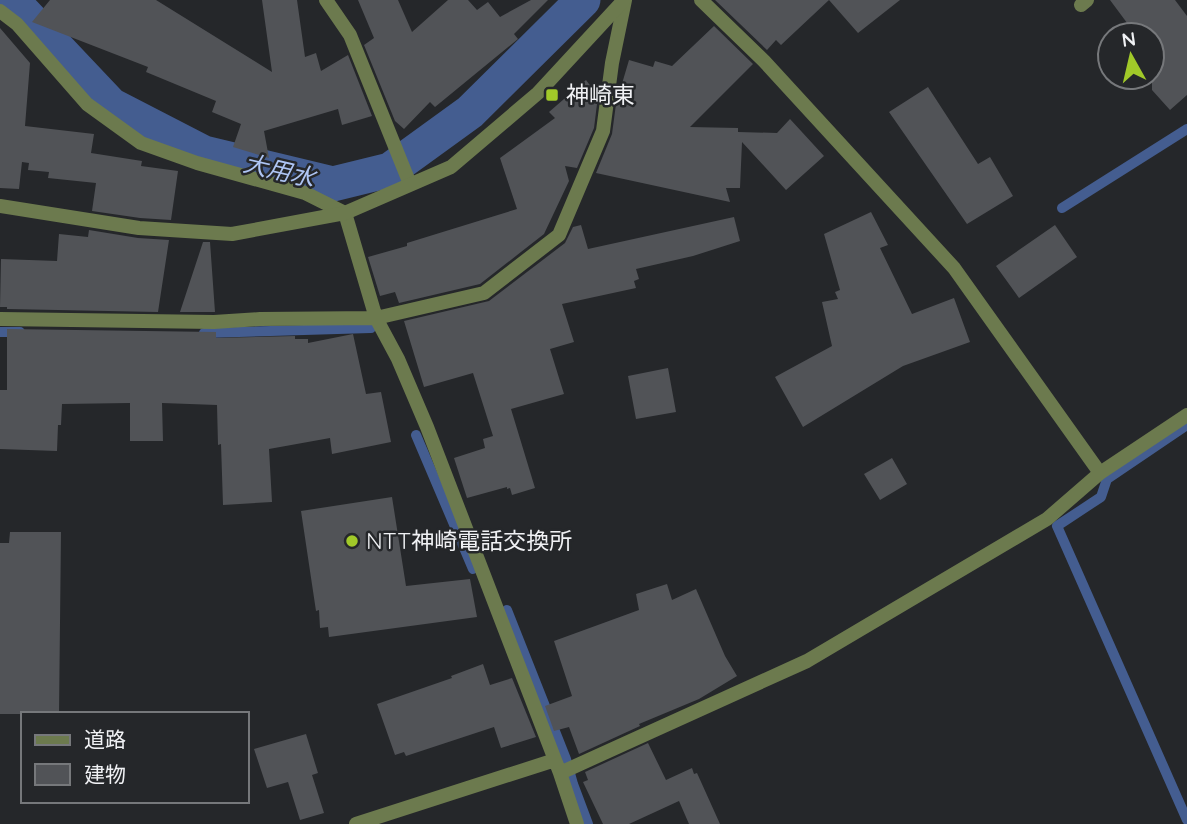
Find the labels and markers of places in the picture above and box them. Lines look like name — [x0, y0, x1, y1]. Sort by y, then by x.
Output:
place label: 神崎東 — [566, 80, 635, 109]
marker: 神崎東 — [544, 87, 560, 103]
place label: NTT神崎電話交換所 — [366, 526, 572, 555]
marker: NTT神崎電話交換所 — [344, 533, 360, 549]

